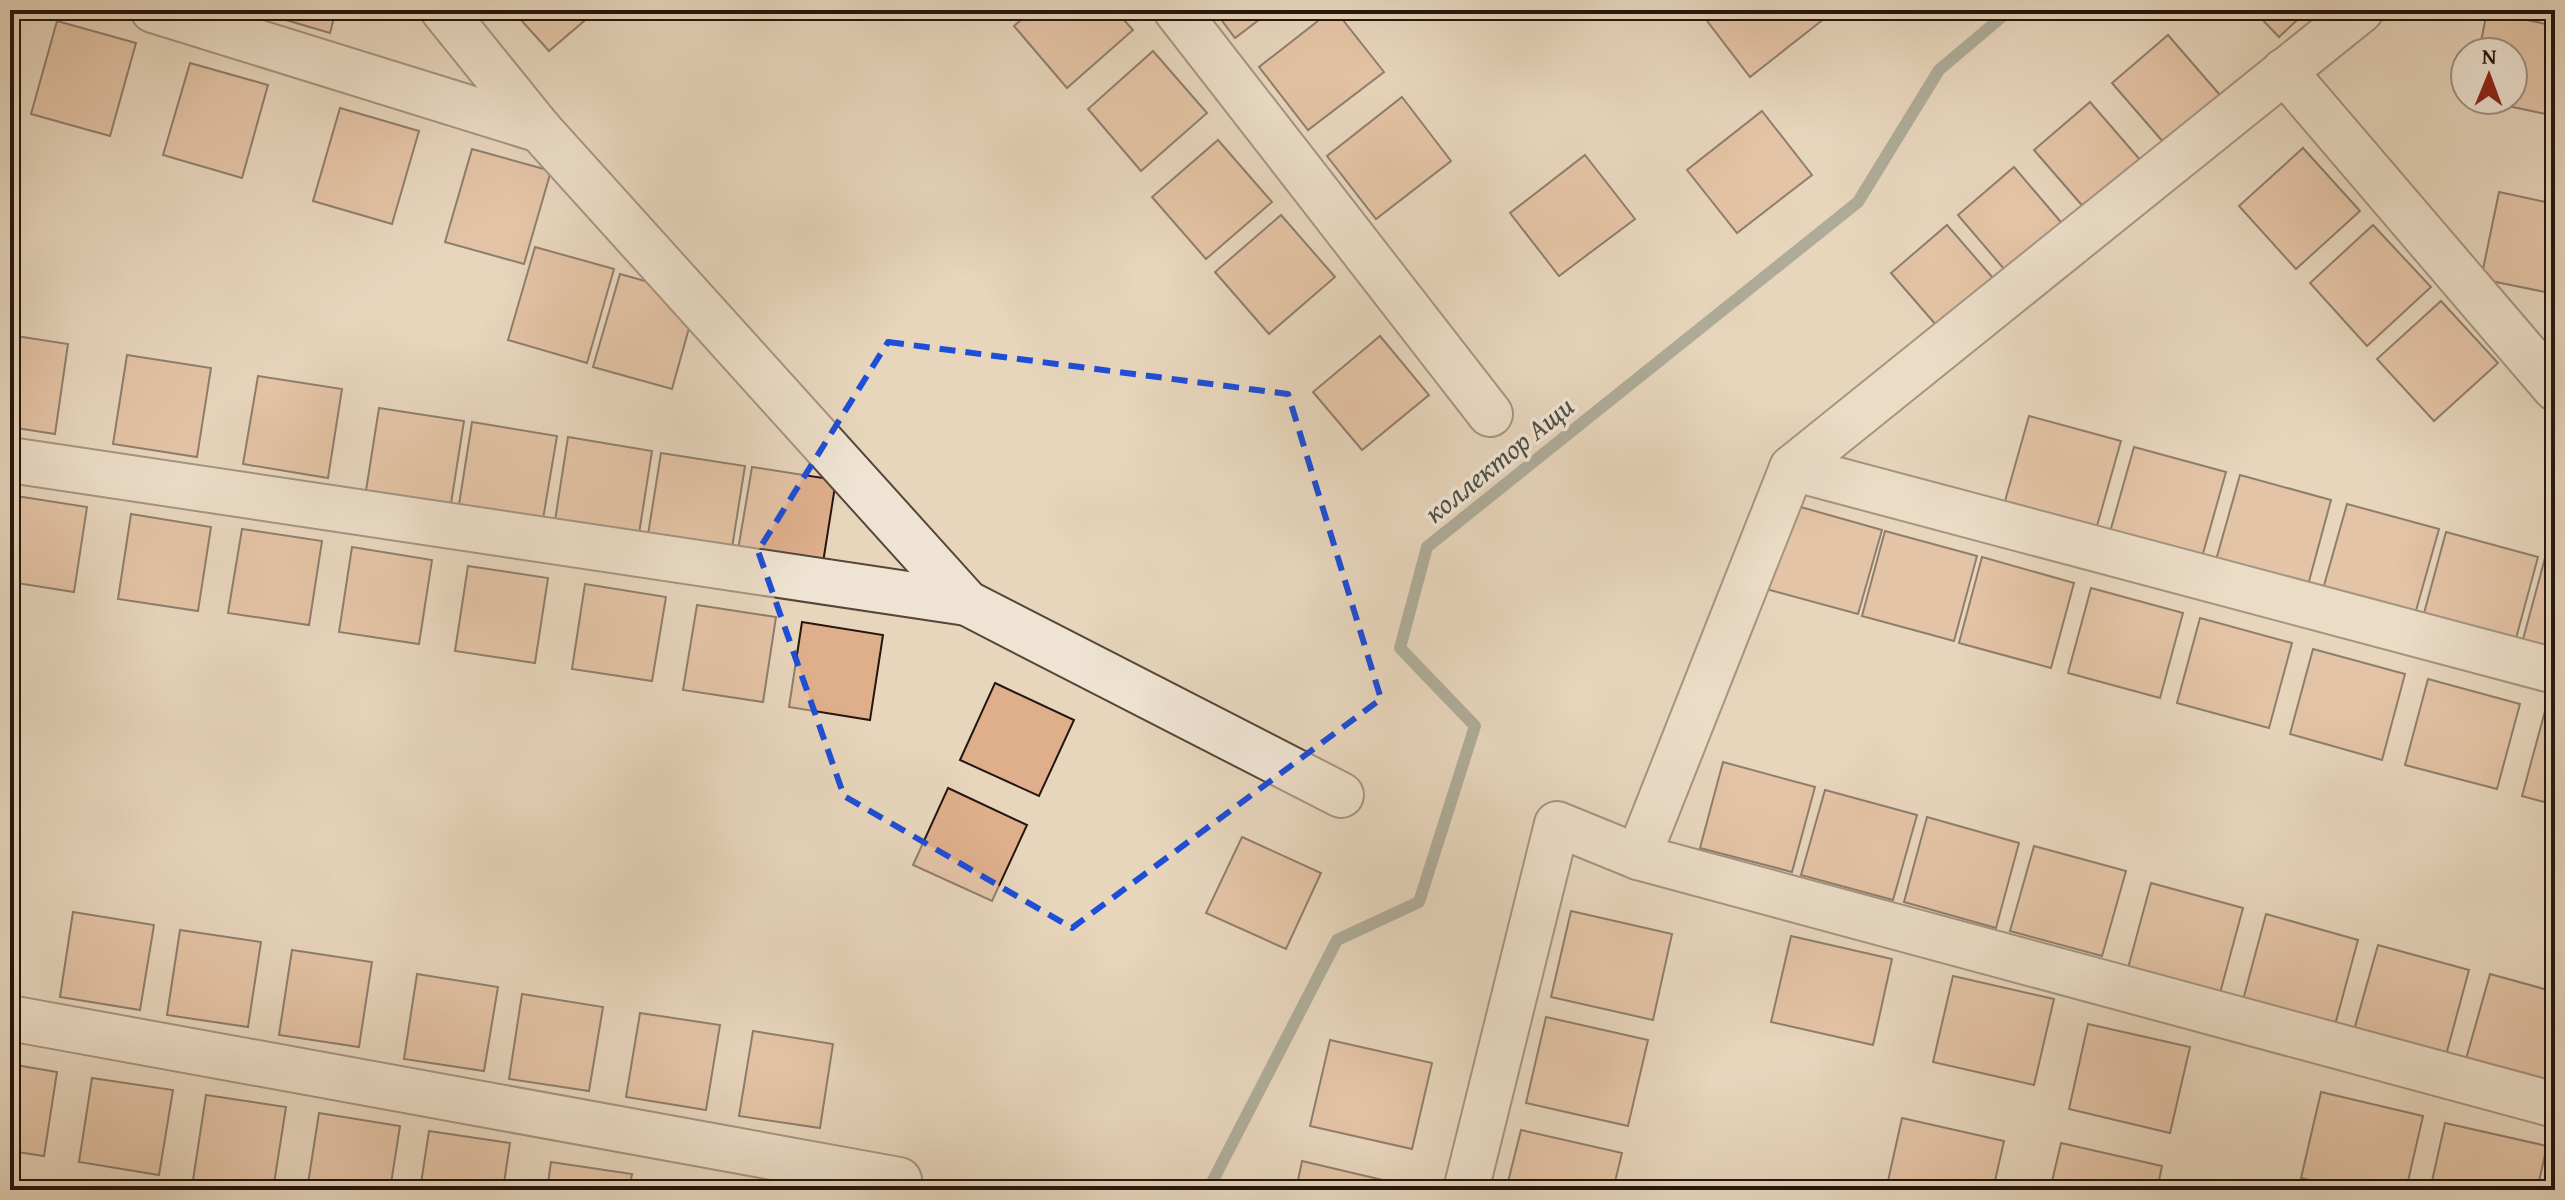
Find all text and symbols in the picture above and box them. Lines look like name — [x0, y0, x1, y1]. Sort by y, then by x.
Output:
north arrow — [2449, 36, 2529, 116]
text: N — [2482, 40, 2497, 72]
water label: коллектор Ащи — [1415, 385, 1582, 532]

